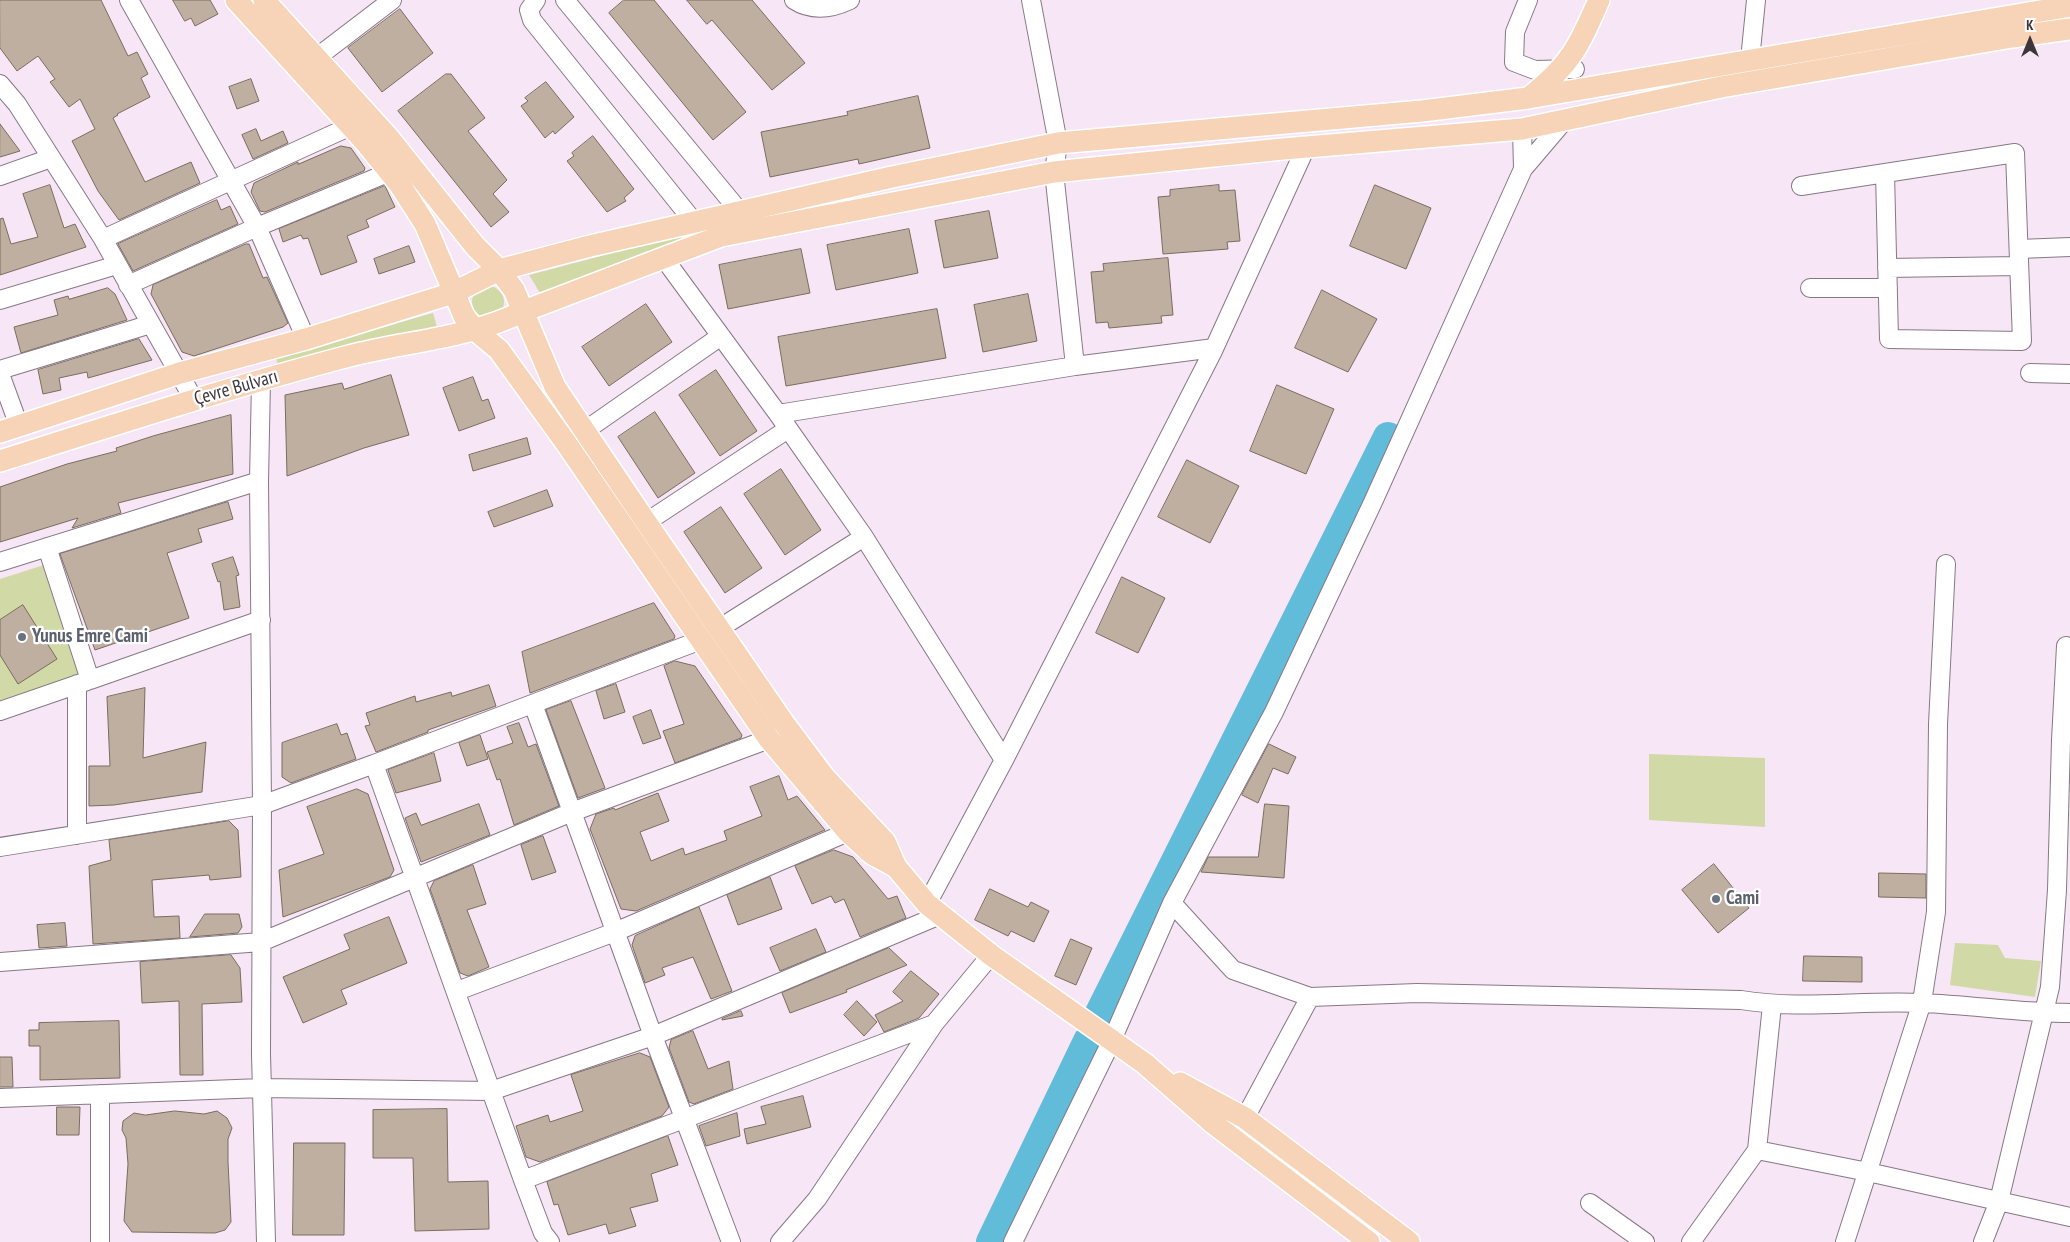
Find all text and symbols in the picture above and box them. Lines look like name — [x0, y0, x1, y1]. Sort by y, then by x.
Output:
north arrow — [2005, 15, 2055, 65]
text: K — [2026, 16, 2034, 34]
street label: Çevre Bulvarı — [191, 365, 281, 411]
place label: Yunus Emre Cami — [32, 626, 148, 648]
marker: Yunus Emre Cami — [16, 631, 28, 643]
place label: Cami — [1726, 888, 1759, 910]
marker: Cami — [1710, 893, 1722, 905]

